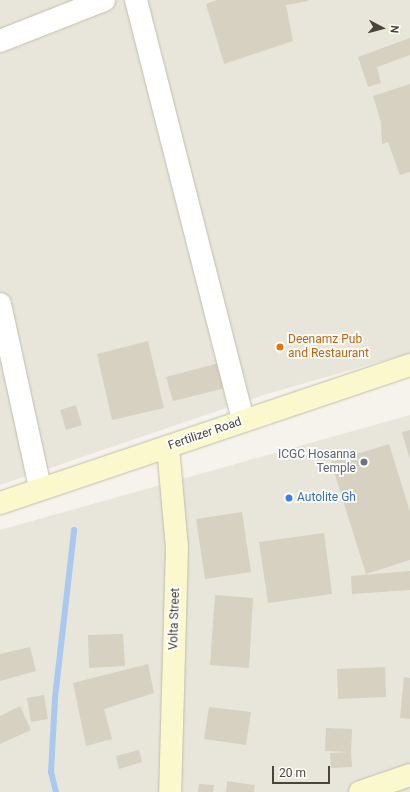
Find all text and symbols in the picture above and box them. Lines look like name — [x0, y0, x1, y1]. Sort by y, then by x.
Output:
north arrow — [362, 8, 402, 48]
text: N — [388, 25, 401, 34]
place label: Deenamz Pub and Restaurant — [288, 333, 369, 361]
marker: Deenamz Pub and Restaurant — [275, 342, 285, 352]
street label: Fertilizer Road — [166, 415, 244, 453]
place label: ICGC Hosanna Temple — [278, 448, 356, 476]
marker: ICGC Hosanna Temple — [359, 457, 369, 467]
place label: Autolite Gh — [297, 491, 356, 505]
marker: Autolite Gh — [284, 493, 294, 503]
street label: Volta Street — [167, 588, 183, 650]
scale bar — [274, 758, 332, 784]
text: 20 m — [279, 766, 306, 780]

